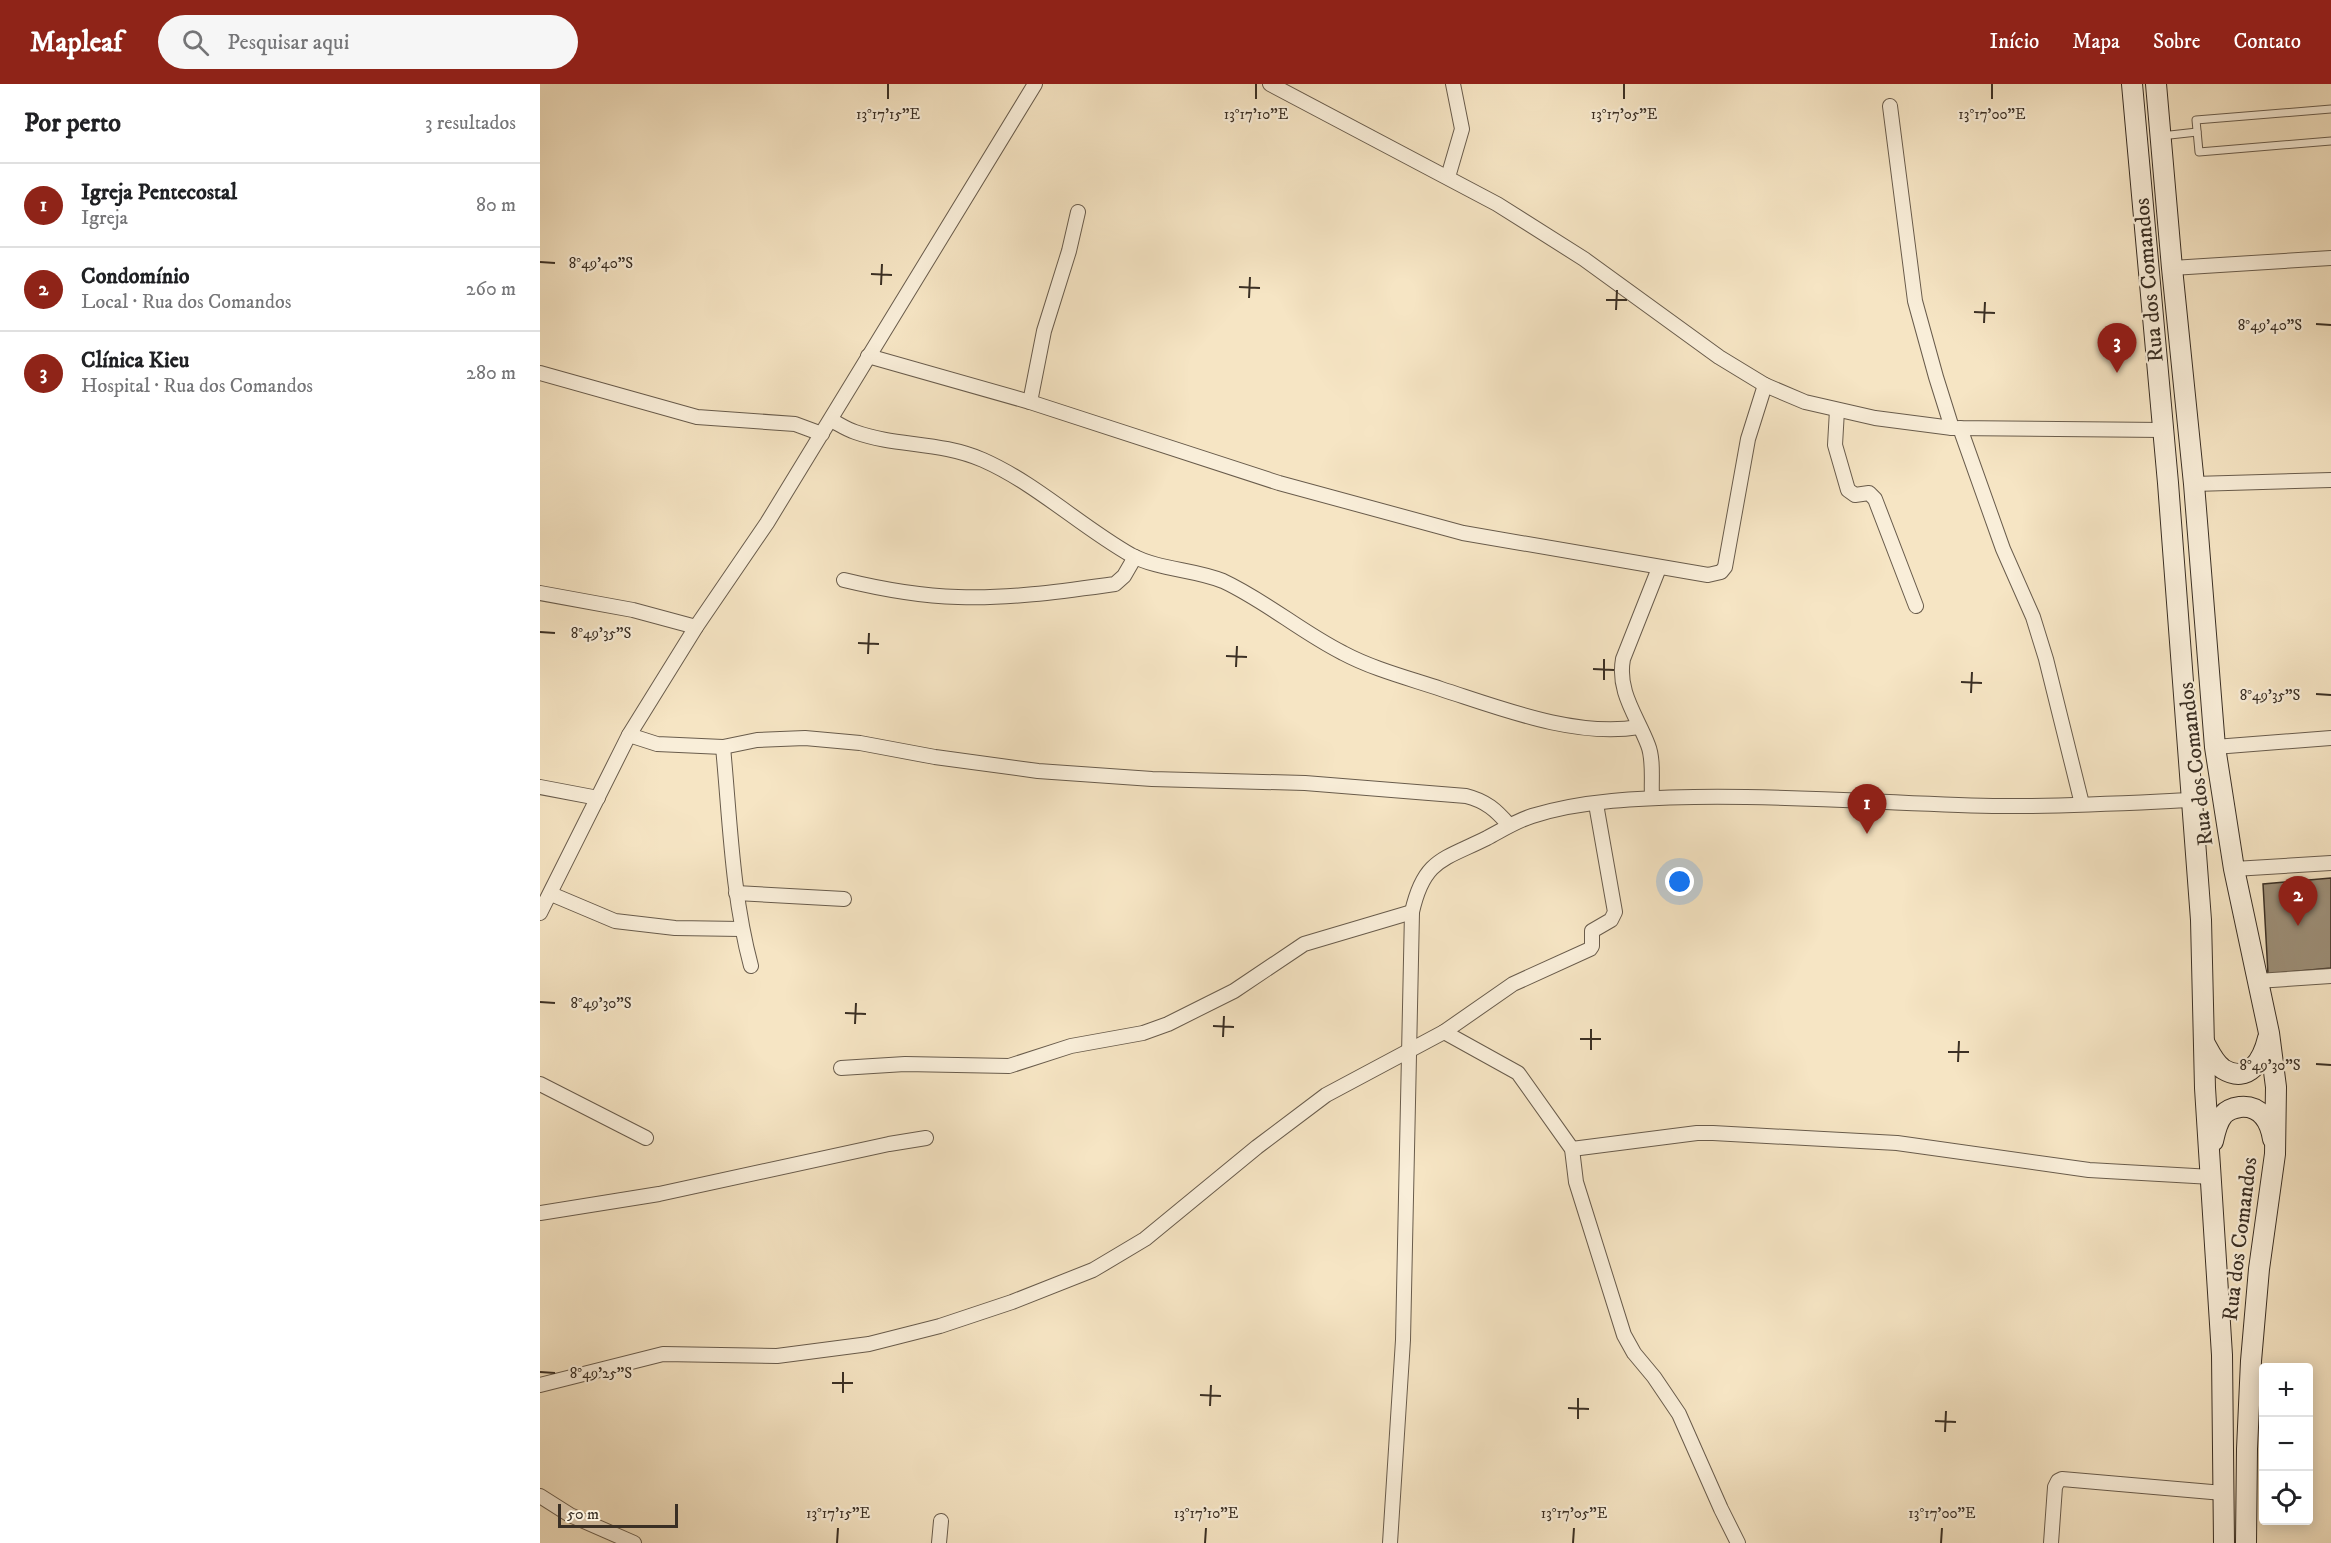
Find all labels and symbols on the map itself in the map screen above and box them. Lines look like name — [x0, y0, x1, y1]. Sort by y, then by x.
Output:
text: 13°17'15"E — [856, 105, 920, 124]
text: 13°17'10"E — [1224, 105, 1289, 124]
text: 13°17'05"E — [1591, 105, 1658, 124]
text: 13°17'00"E — [1958, 105, 2026, 124]
street label: Rua dos Comandos — [2128, 197, 2170, 363]
text: 8°49'40"S — [569, 254, 633, 273]
text: 8°49'40"S — [2238, 316, 2302, 335]
pin: 3 — [2098, 324, 2136, 373]
text: 8°49'35"S — [571, 624, 631, 643]
street label: Rua dos Comandos — [2173, 681, 2219, 847]
text: 8°49'35"S — [2240, 686, 2300, 705]
pin: 1 — [1848, 784, 1886, 834]
your location — [1665, 867, 1694, 896]
pin: 2 — [2278, 876, 2318, 926]
text: 8°49'30"S — [570, 994, 632, 1013]
text: 8°49'30"S — [2239, 1056, 2301, 1075]
street label: Rua dos Comandos — [2217, 1156, 2263, 1322]
text: 8°49'25"S — [570, 1364, 632, 1383]
scale bar — [558, 1501, 678, 1528]
text: 13°17'15"E — [806, 1504, 870, 1523]
text: 13°17'10"E — [1174, 1504, 1239, 1523]
text: 13°17'05"E — [1541, 1504, 1608, 1523]
text: 13°17'00"E — [1908, 1504, 1976, 1523]

